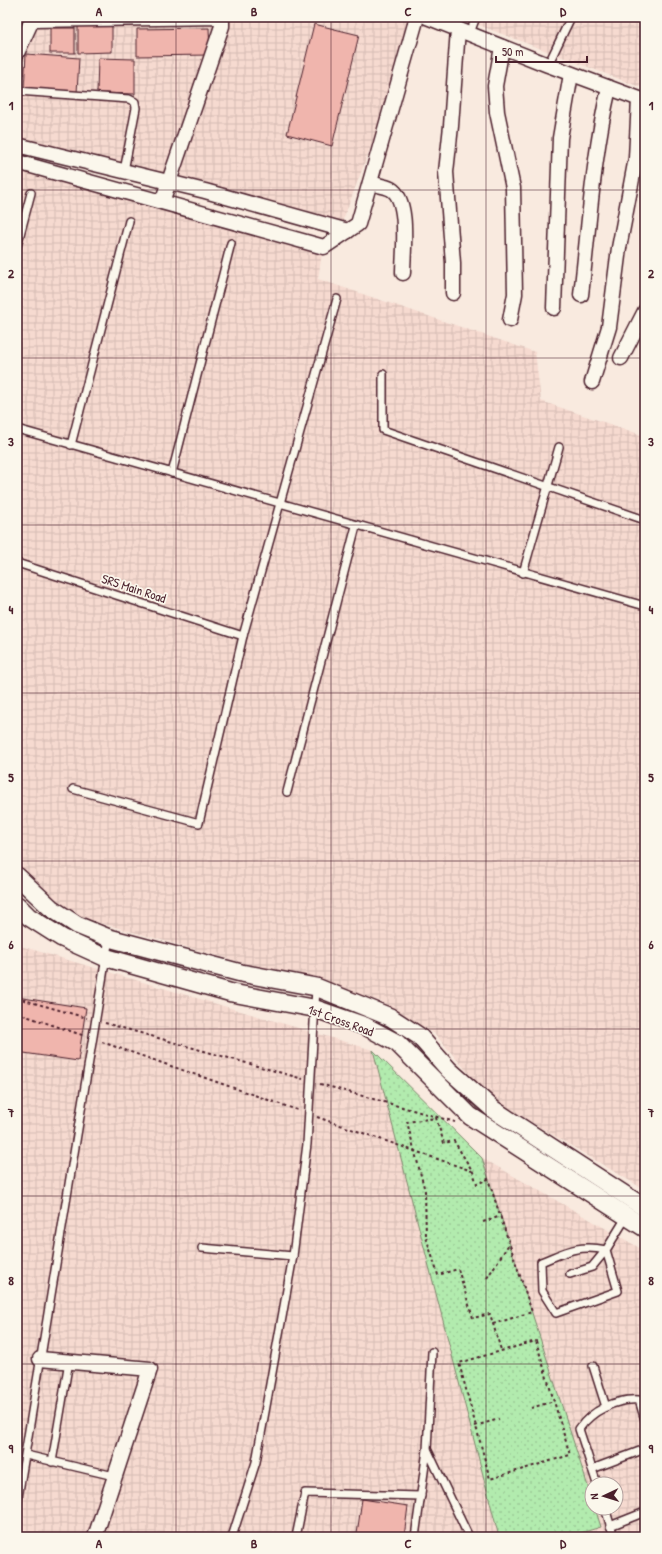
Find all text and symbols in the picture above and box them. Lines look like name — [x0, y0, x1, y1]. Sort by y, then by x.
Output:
text: A — [96, 2, 103, 20]
text: B — [251, 2, 258, 20]
text: C — [404, 2, 412, 20]
text: D — [560, 2, 567, 20]
scale bar — [496, 38, 587, 64]
text: 50 m — [502, 43, 523, 60]
text: 1 — [9, 96, 14, 114]
text: 1 — [649, 96, 654, 114]
text: 2 — [8, 264, 15, 282]
text: 2 — [648, 264, 655, 282]
text: 3 — [8, 432, 14, 450]
text: 3 — [648, 432, 654, 450]
street label: SRS Main Road — [99, 569, 169, 607]
text: 4 — [9, 600, 14, 618]
text: 4 — [649, 600, 654, 618]
text: 5 — [8, 768, 14, 786]
text: 5 — [648, 768, 654, 786]
text: 6 — [8, 935, 14, 953]
text: 6 — [648, 935, 654, 953]
street label: 1st Cross Road — [306, 1000, 376, 1040]
text: 7 — [7, 1103, 15, 1121]
text: 7 — [647, 1103, 655, 1121]
text: 8 — [8, 1271, 14, 1289]
text: 8 — [648, 1271, 654, 1289]
text: 9 — [9, 1439, 14, 1457]
text: 9 — [649, 1439, 654, 1457]
north arrow — [584, 1476, 624, 1516]
text: N — [587, 1493, 601, 1500]
text: A — [96, 1534, 103, 1552]
text: B — [251, 1534, 258, 1552]
text: C — [404, 1534, 412, 1552]
text: D — [560, 1534, 567, 1552]

